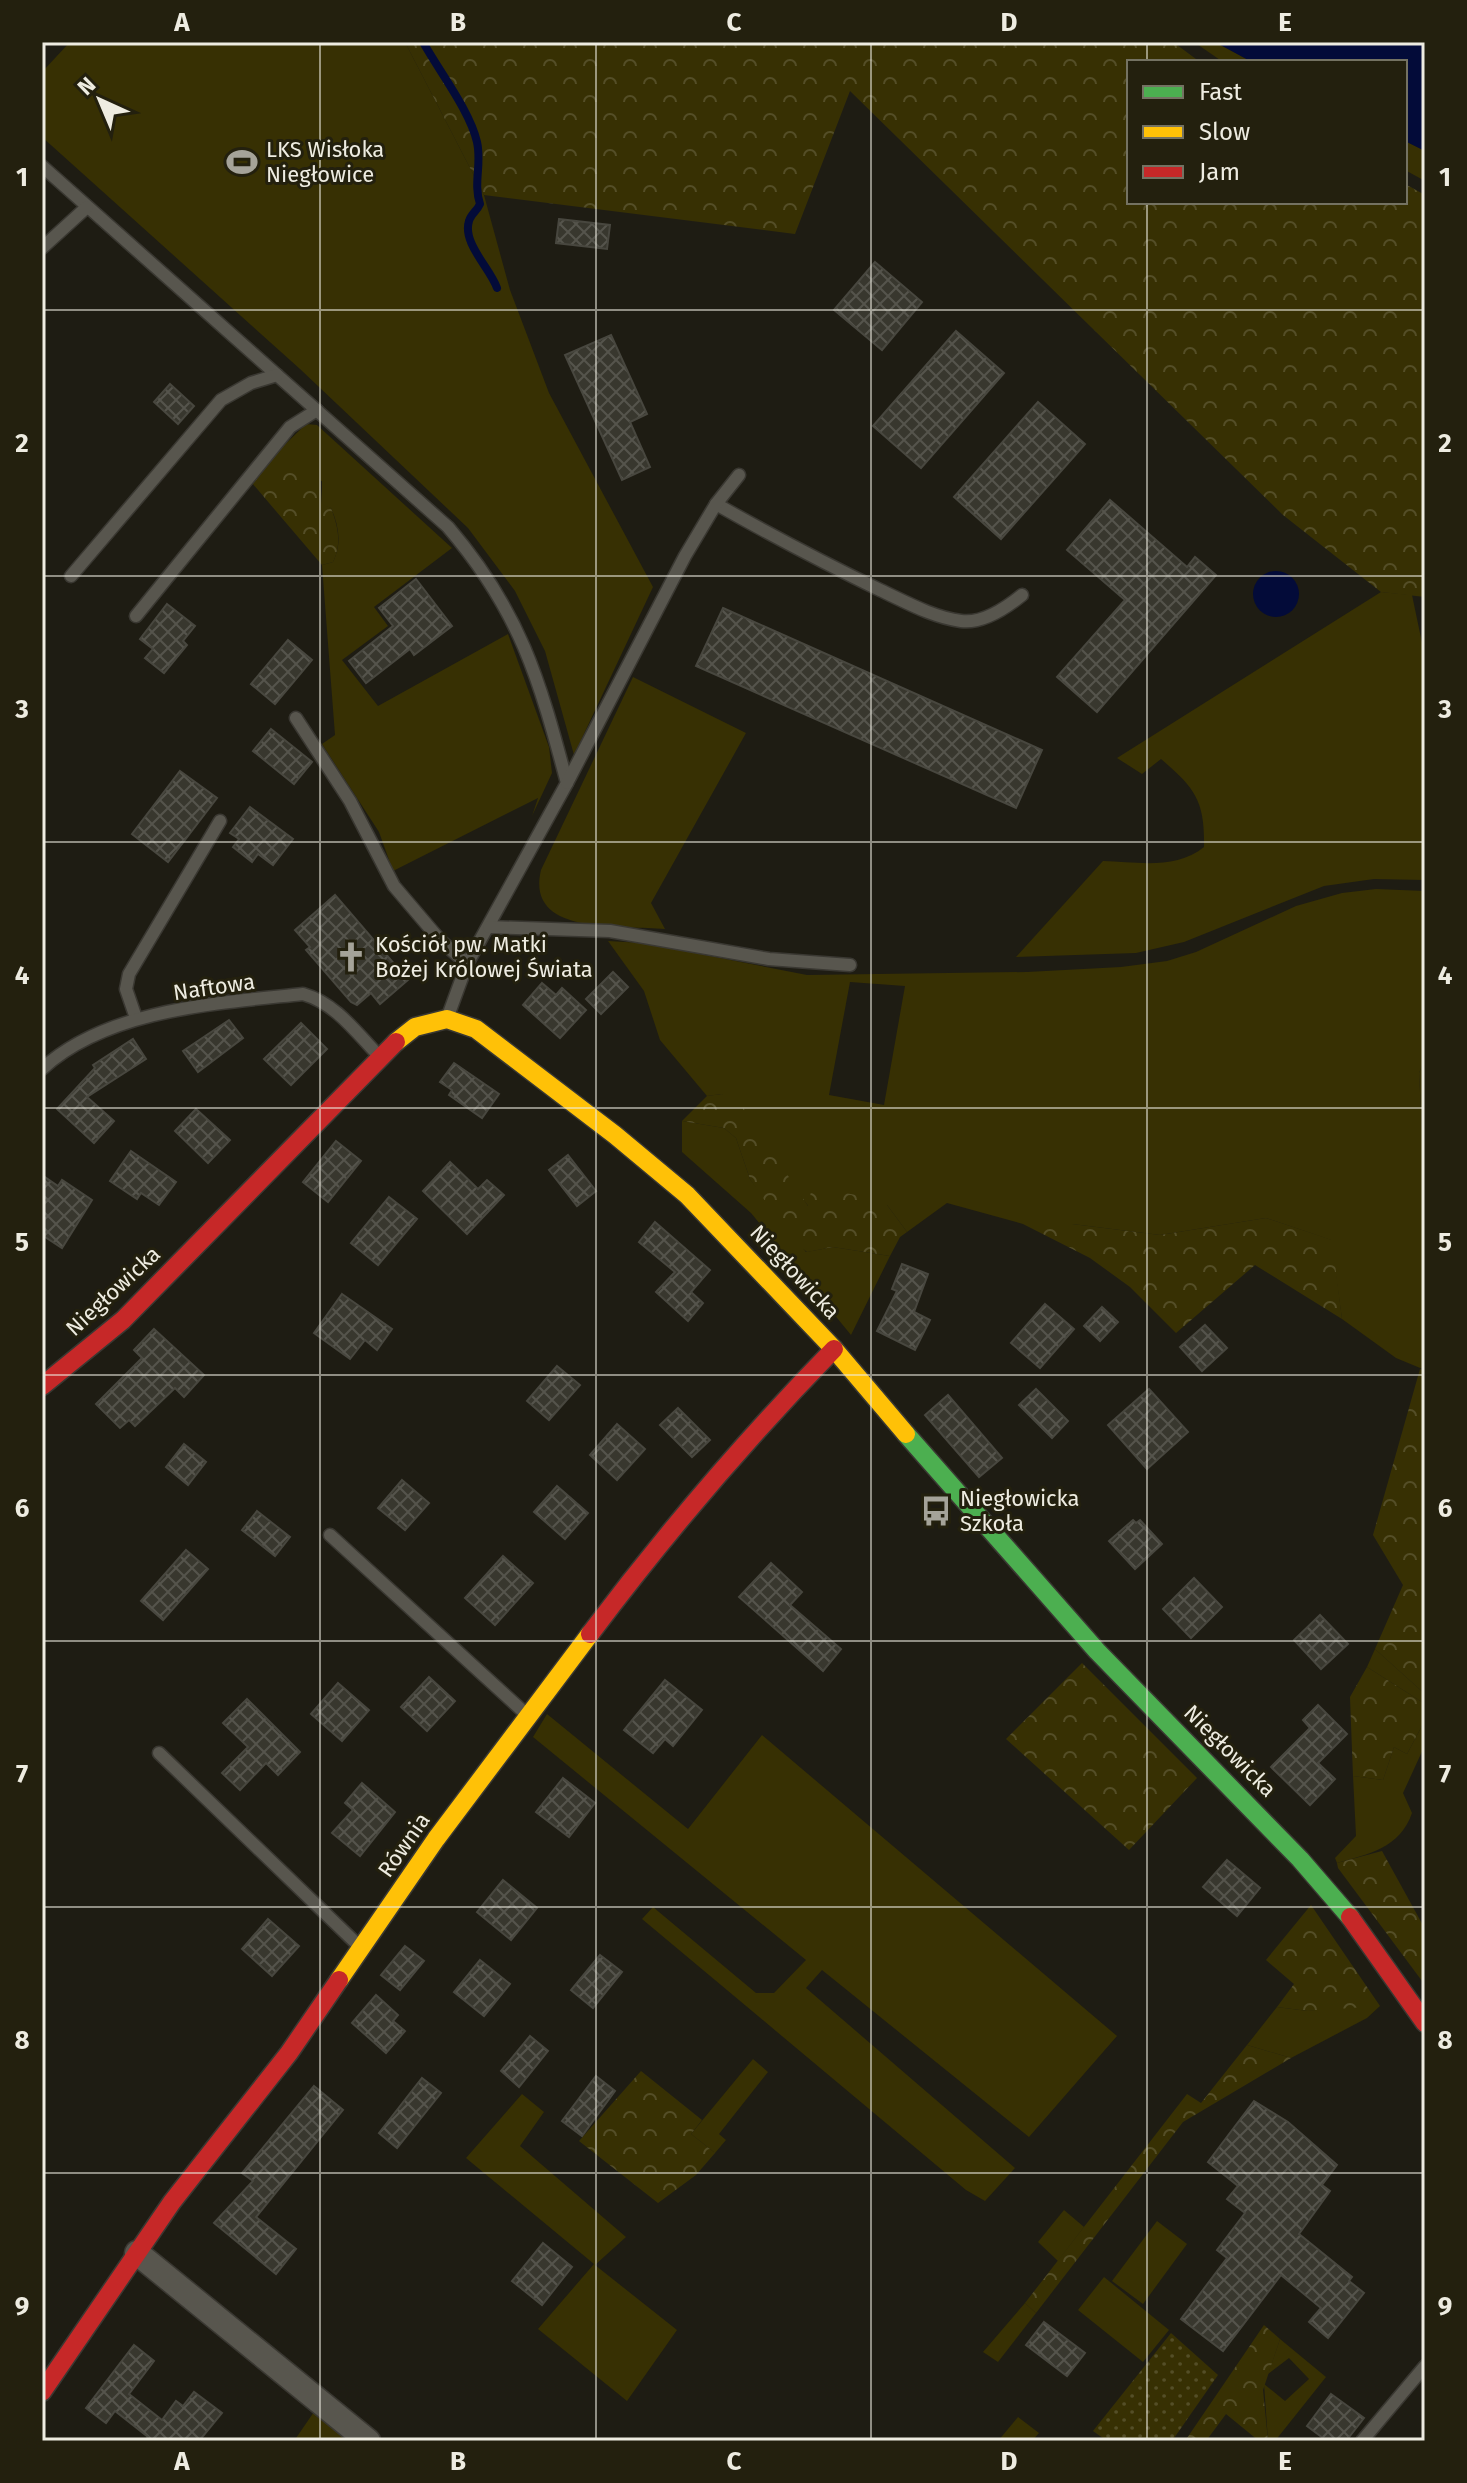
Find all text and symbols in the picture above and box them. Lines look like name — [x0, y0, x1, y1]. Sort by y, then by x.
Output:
text: A — [173, 7, 190, 38]
text: B — [450, 7, 466, 38]
text: C — [727, 7, 742, 38]
text: D — [1001, 7, 1018, 38]
text: E — [1278, 7, 1292, 38]
north arrow — [60, 60, 140, 140]
legend — [1127, 60, 1407, 204]
text: N — [72, 71, 101, 101]
text: Fast — [1199, 78, 1242, 106]
text: Slow — [1199, 118, 1250, 146]
place label: LKS Wisłoka Niegłowice — [266, 136, 384, 188]
sports icon: LKS Wisłoka Niegłowice — [225, 145, 259, 179]
text: Jam — [1199, 158, 1240, 186]
text: 1 — [16, 162, 28, 193]
text: 1 — [1439, 162, 1451, 193]
text: 2 — [15, 428, 29, 459]
text: 2 — [1438, 428, 1452, 459]
text: 3 — [14, 694, 29, 725]
text: 3 — [1437, 694, 1452, 725]
place label: Kościół pw. Matki Bożej Królowej Świata — [375, 931, 593, 983]
church icon: Kościół pw. Matki Bożej Królowej Świata — [334, 940, 368, 974]
text: 4 — [15, 960, 30, 991]
text: 4 — [1438, 960, 1453, 991]
street label: Naftowa — [171, 968, 257, 1006]
street label: Niegłowicka — [744, 1219, 846, 1325]
text: 5 — [15, 1227, 29, 1258]
text: 5 — [1438, 1227, 1452, 1258]
street label: Niegłowicka — [60, 1240, 166, 1342]
place label: Niegłowicka Szkoła — [960, 1485, 1080, 1537]
text: 6 — [15, 1493, 30, 1524]
text: 6 — [1438, 1493, 1453, 1524]
bus stop icon: Niegłowicka Szkoła — [919, 1494, 953, 1528]
street label: Niegłowicka — [1178, 1699, 1282, 1803]
text: 7 — [16, 1759, 28, 1790]
text: 7 — [1439, 1759, 1451, 1790]
street label: Równia — [372, 1807, 436, 1883]
text: 8 — [14, 2025, 30, 2056]
text: 8 — [1437, 2025, 1453, 2056]
text: 9 — [15, 2291, 29, 2322]
text: 9 — [1438, 2291, 1452, 2322]
text: A — [173, 2446, 190, 2477]
text: B — [450, 2446, 466, 2477]
text: C — [727, 2446, 742, 2477]
text: D — [1001, 2446, 1018, 2477]
text: E — [1278, 2446, 1292, 2477]

